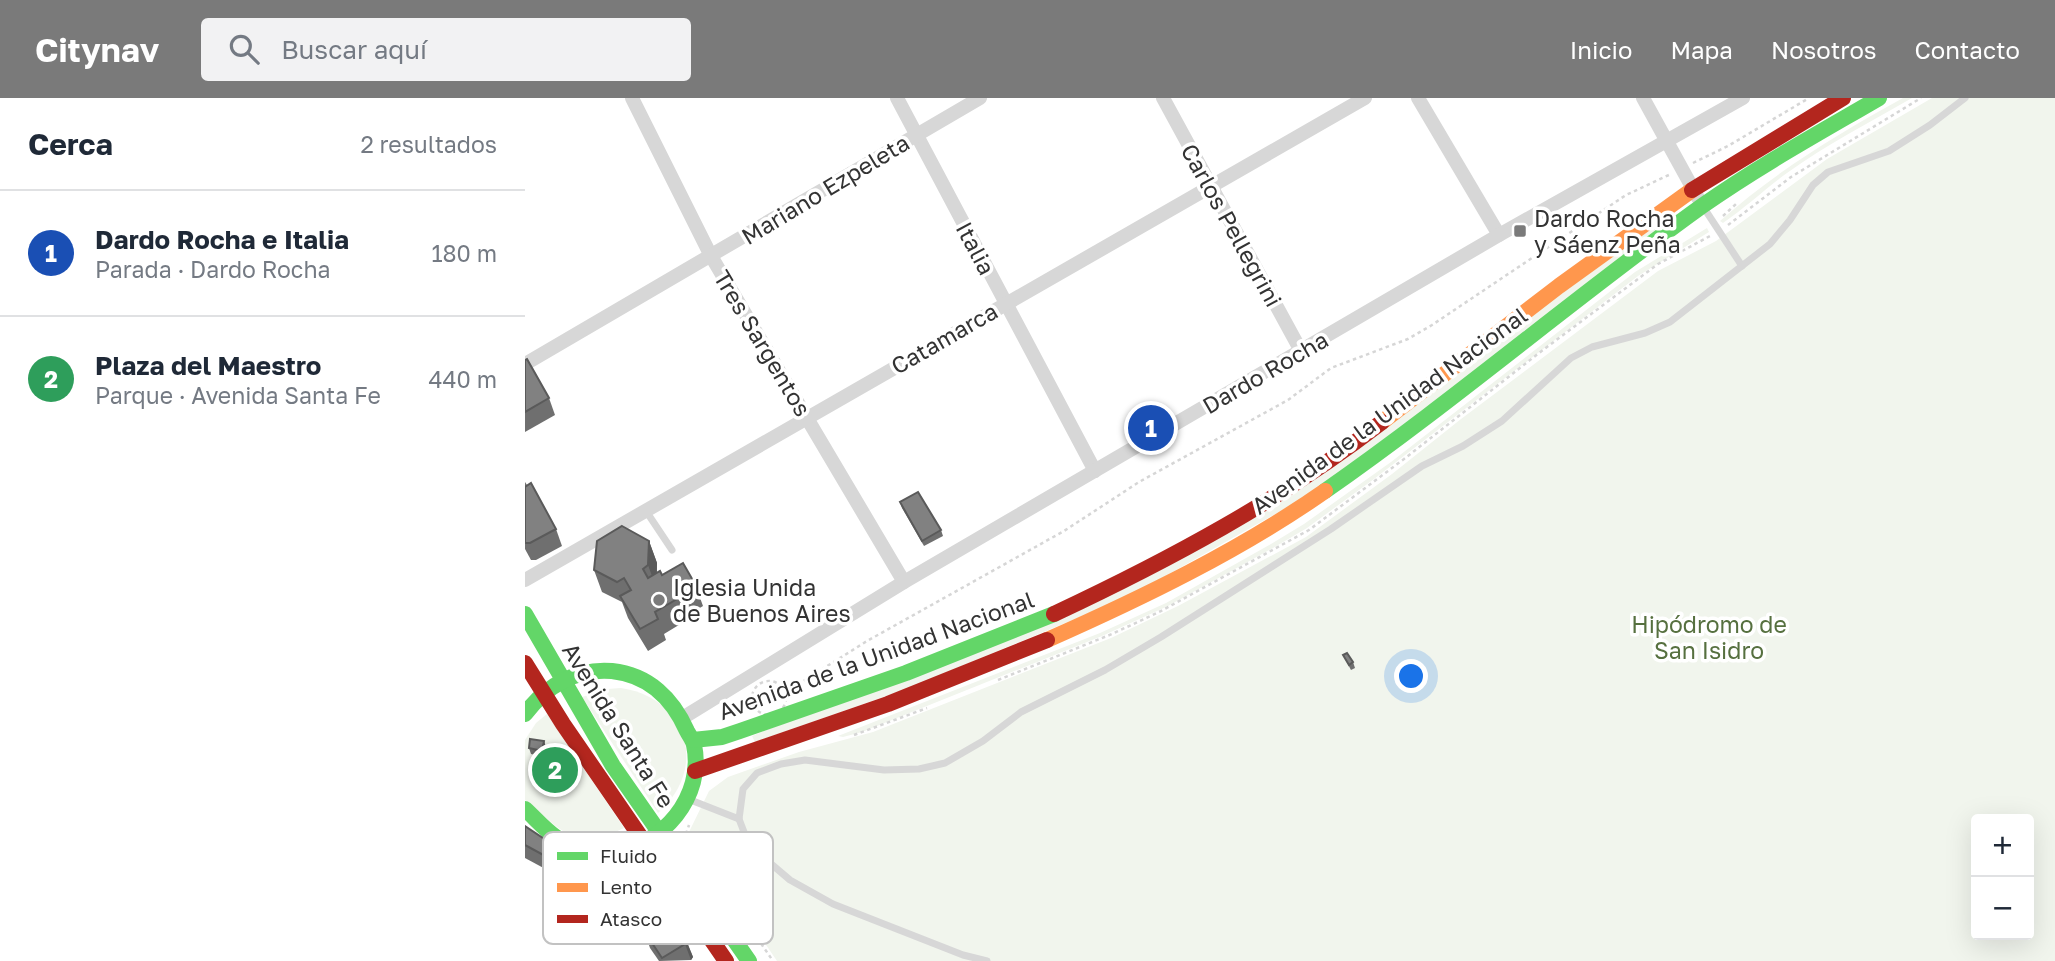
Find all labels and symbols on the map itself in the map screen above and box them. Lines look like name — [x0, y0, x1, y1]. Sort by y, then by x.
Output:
street label: Mariano Ezpeleta — [736, 128, 914, 250]
street label: Carlos Pellegrini — [1176, 139, 1288, 311]
place label: Dardo Rocha y Sáenz Peña — [1534, 204, 1681, 258]
street label: Italia — [951, 217, 1001, 279]
marker: Dardo Rocha y Sáenz Peña — [1512, 223, 1528, 239]
street label: Tres Sargentos — [708, 265, 818, 421]
street label: Catamarca — [886, 296, 1002, 380]
street label: Avenida de la Unidad Nacional — [1246, 301, 1532, 519]
street label: Dardo Rocha — [1197, 325, 1333, 419]
pin: 1 — [1128, 402, 1174, 454]
place label: Iglesia Unida de Buenos Aires — [673, 573, 851, 627]
street label: Avenida de la Unidad Nacional — [714, 585, 1038, 725]
marker: Iglesia Unida de Buenos Aires — [651, 592, 667, 608]
park label: Hipódromo de San Isidro — [1631, 610, 1787, 664]
street label: Avenida Santa Fe — [557, 637, 681, 813]
your location — [1394, 659, 1428, 693]
pin: 2 — [532, 744, 578, 796]
legend — [543, 832, 773, 944]
text: Fluido — [600, 844, 657, 867]
text: Lento — [600, 875, 652, 898]
text: Atasco — [600, 907, 662, 930]

